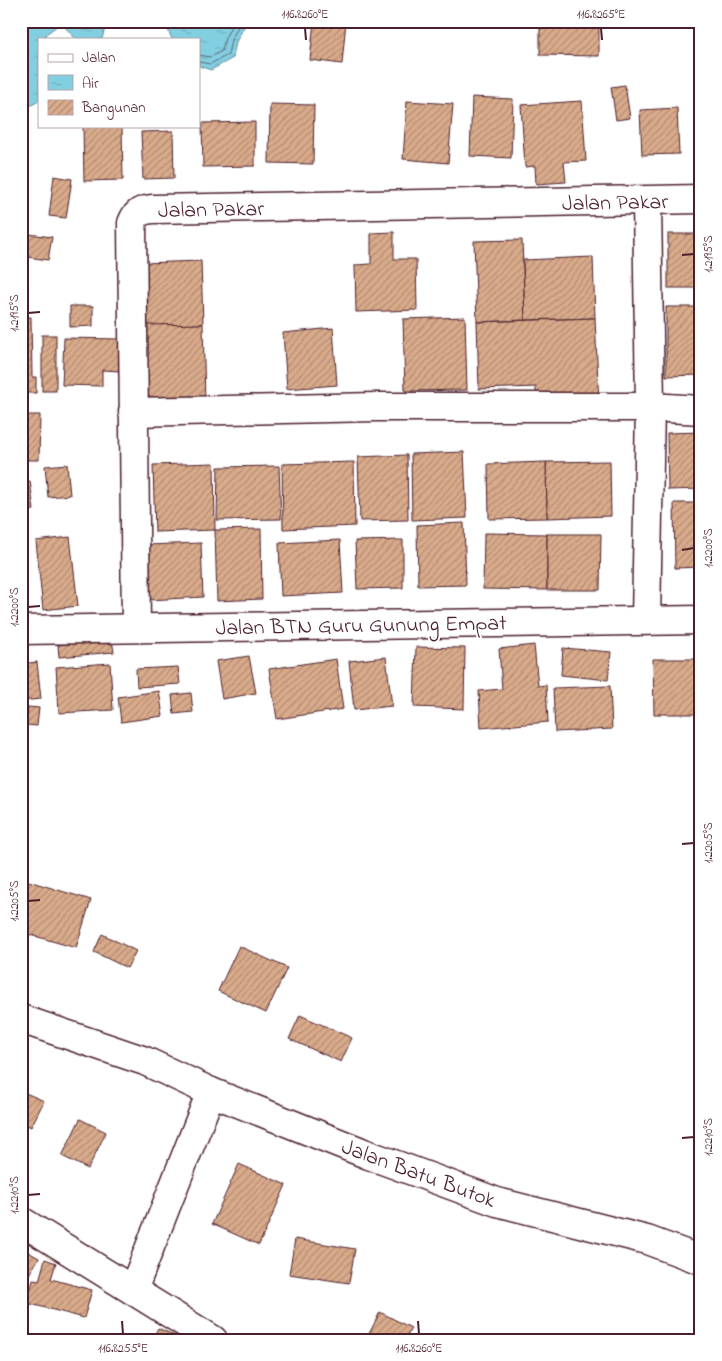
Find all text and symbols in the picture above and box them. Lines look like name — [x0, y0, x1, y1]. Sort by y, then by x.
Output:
text: 116.8260°E — [282, 6, 328, 24]
text: 116.8265°E — [577, 6, 625, 24]
legend — [38, 38, 200, 128]
text: Jalan — [82, 47, 115, 69]
text: Air — [82, 73, 99, 95]
text: Bangunan — [81, 97, 146, 120]
street label: Jalan Pakar — [562, 187, 669, 221]
street label: Jalan Pakar — [158, 194, 265, 228]
text: 1.2195°S — [700, 235, 718, 273]
text: 1.2195°S — [6, 294, 24, 332]
text: 1.2200°S — [700, 528, 718, 568]
text: 1.2200°S — [6, 587, 24, 627]
street label: Jalan BTN Guru Gunung Empat — [215, 608, 507, 647]
text: 1.2205°S — [700, 822, 718, 864]
text: 1.2205°S — [6, 880, 24, 922]
text: 1.2210°S — [700, 1118, 718, 1156]
street label: Jalan Batu Butok — [336, 1132, 500, 1218]
text: 1.2210°S — [6, 1176, 24, 1214]
text: 116.8255°E — [98, 1340, 148, 1358]
text: 116.8260°E — [396, 1340, 442, 1358]

